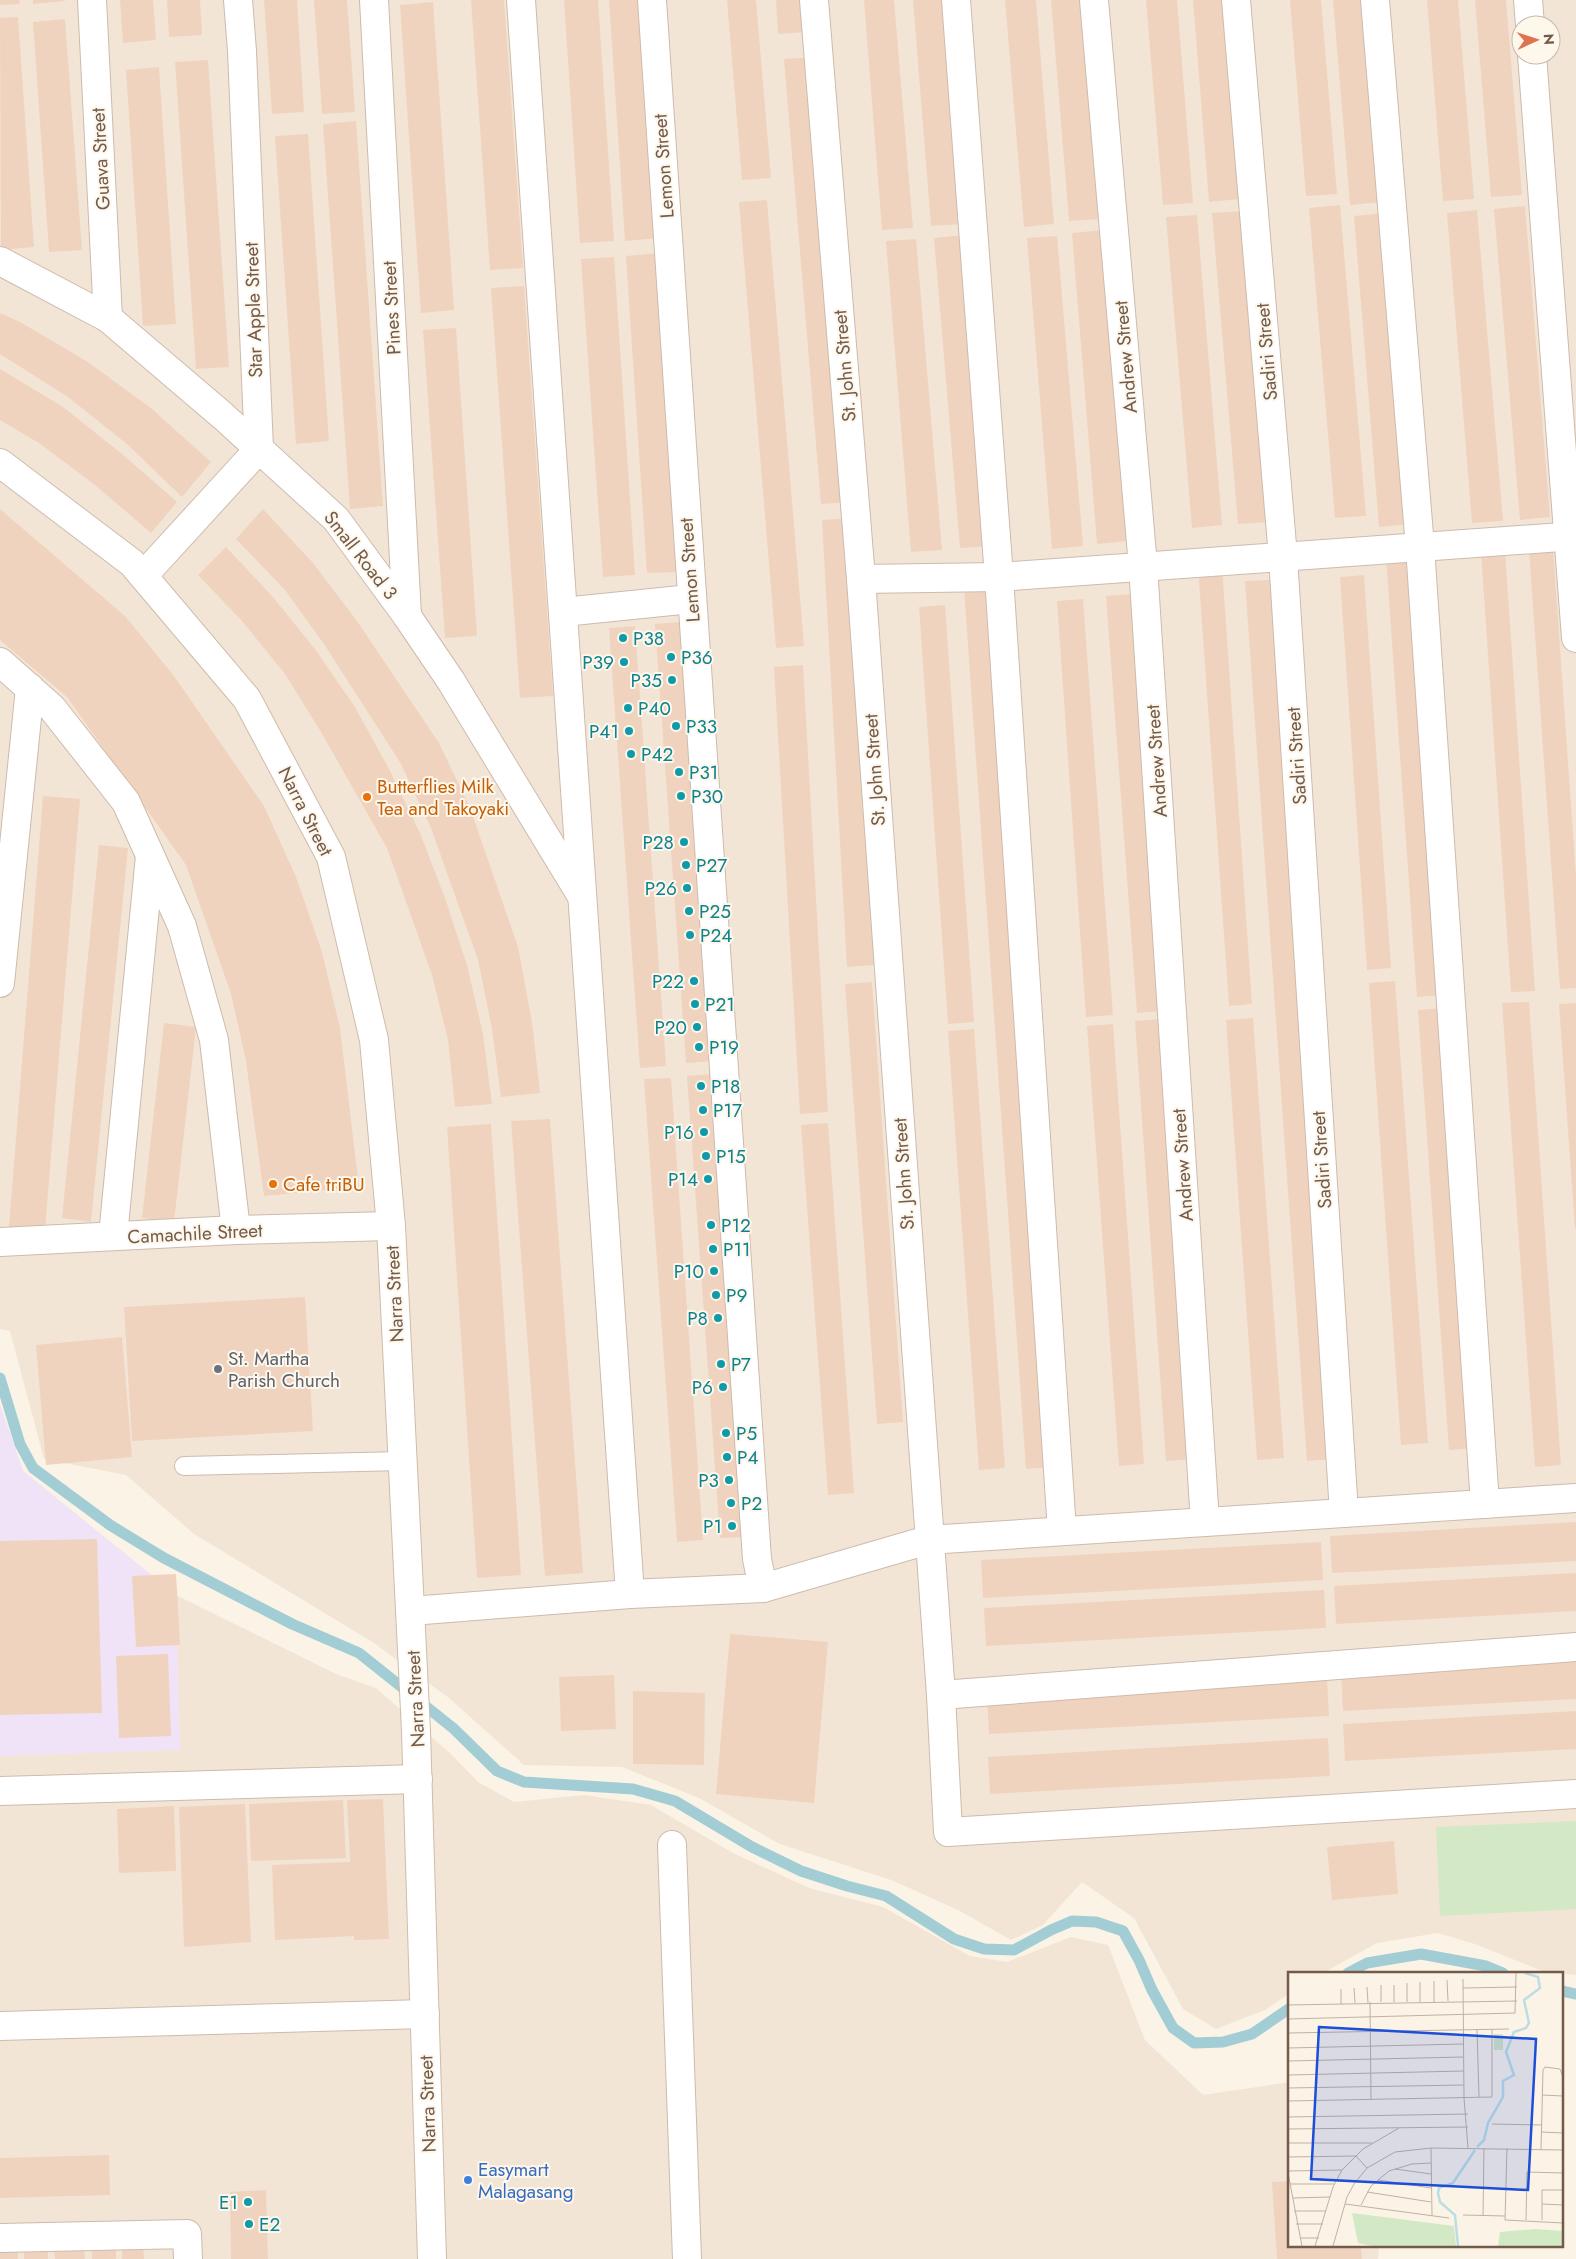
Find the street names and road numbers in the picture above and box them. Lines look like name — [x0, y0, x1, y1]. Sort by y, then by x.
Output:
street label: Guava Street — [84, 107, 117, 211]
street label: Lemon Street — [646, 112, 681, 219]
street label: Star Apple Street — [238, 241, 269, 378]
street label: Pines Street — [376, 260, 407, 356]
street label: Andrew Street — [1107, 299, 1144, 414]
street label: Sadiri Street — [1249, 302, 1284, 402]
street label: St. John Street — [826, 308, 863, 423]
street label: Small Road 3 — [317, 505, 404, 605]
street label: Lemon Street — [672, 516, 707, 623]
street label: Andrew Street — [1139, 703, 1174, 818]
street label: Sadiri Street — [1280, 706, 1313, 806]
street label: St. John Street — [857, 713, 892, 827]
street label: Narra Street — [271, 762, 340, 861]
street label: Andrew Street — [1165, 1107, 1200, 1222]
street label: Sadiri Street — [1305, 1110, 1338, 1210]
street label: St. John Street — [886, 1117, 921, 1231]
street label: Camachile Street — [127, 1216, 264, 1251]
street label: Narra Street — [378, 1244, 411, 1343]
street label: Narra Street — [399, 1649, 432, 1748]
street label: Narra Street — [412, 2055, 443, 2153]

